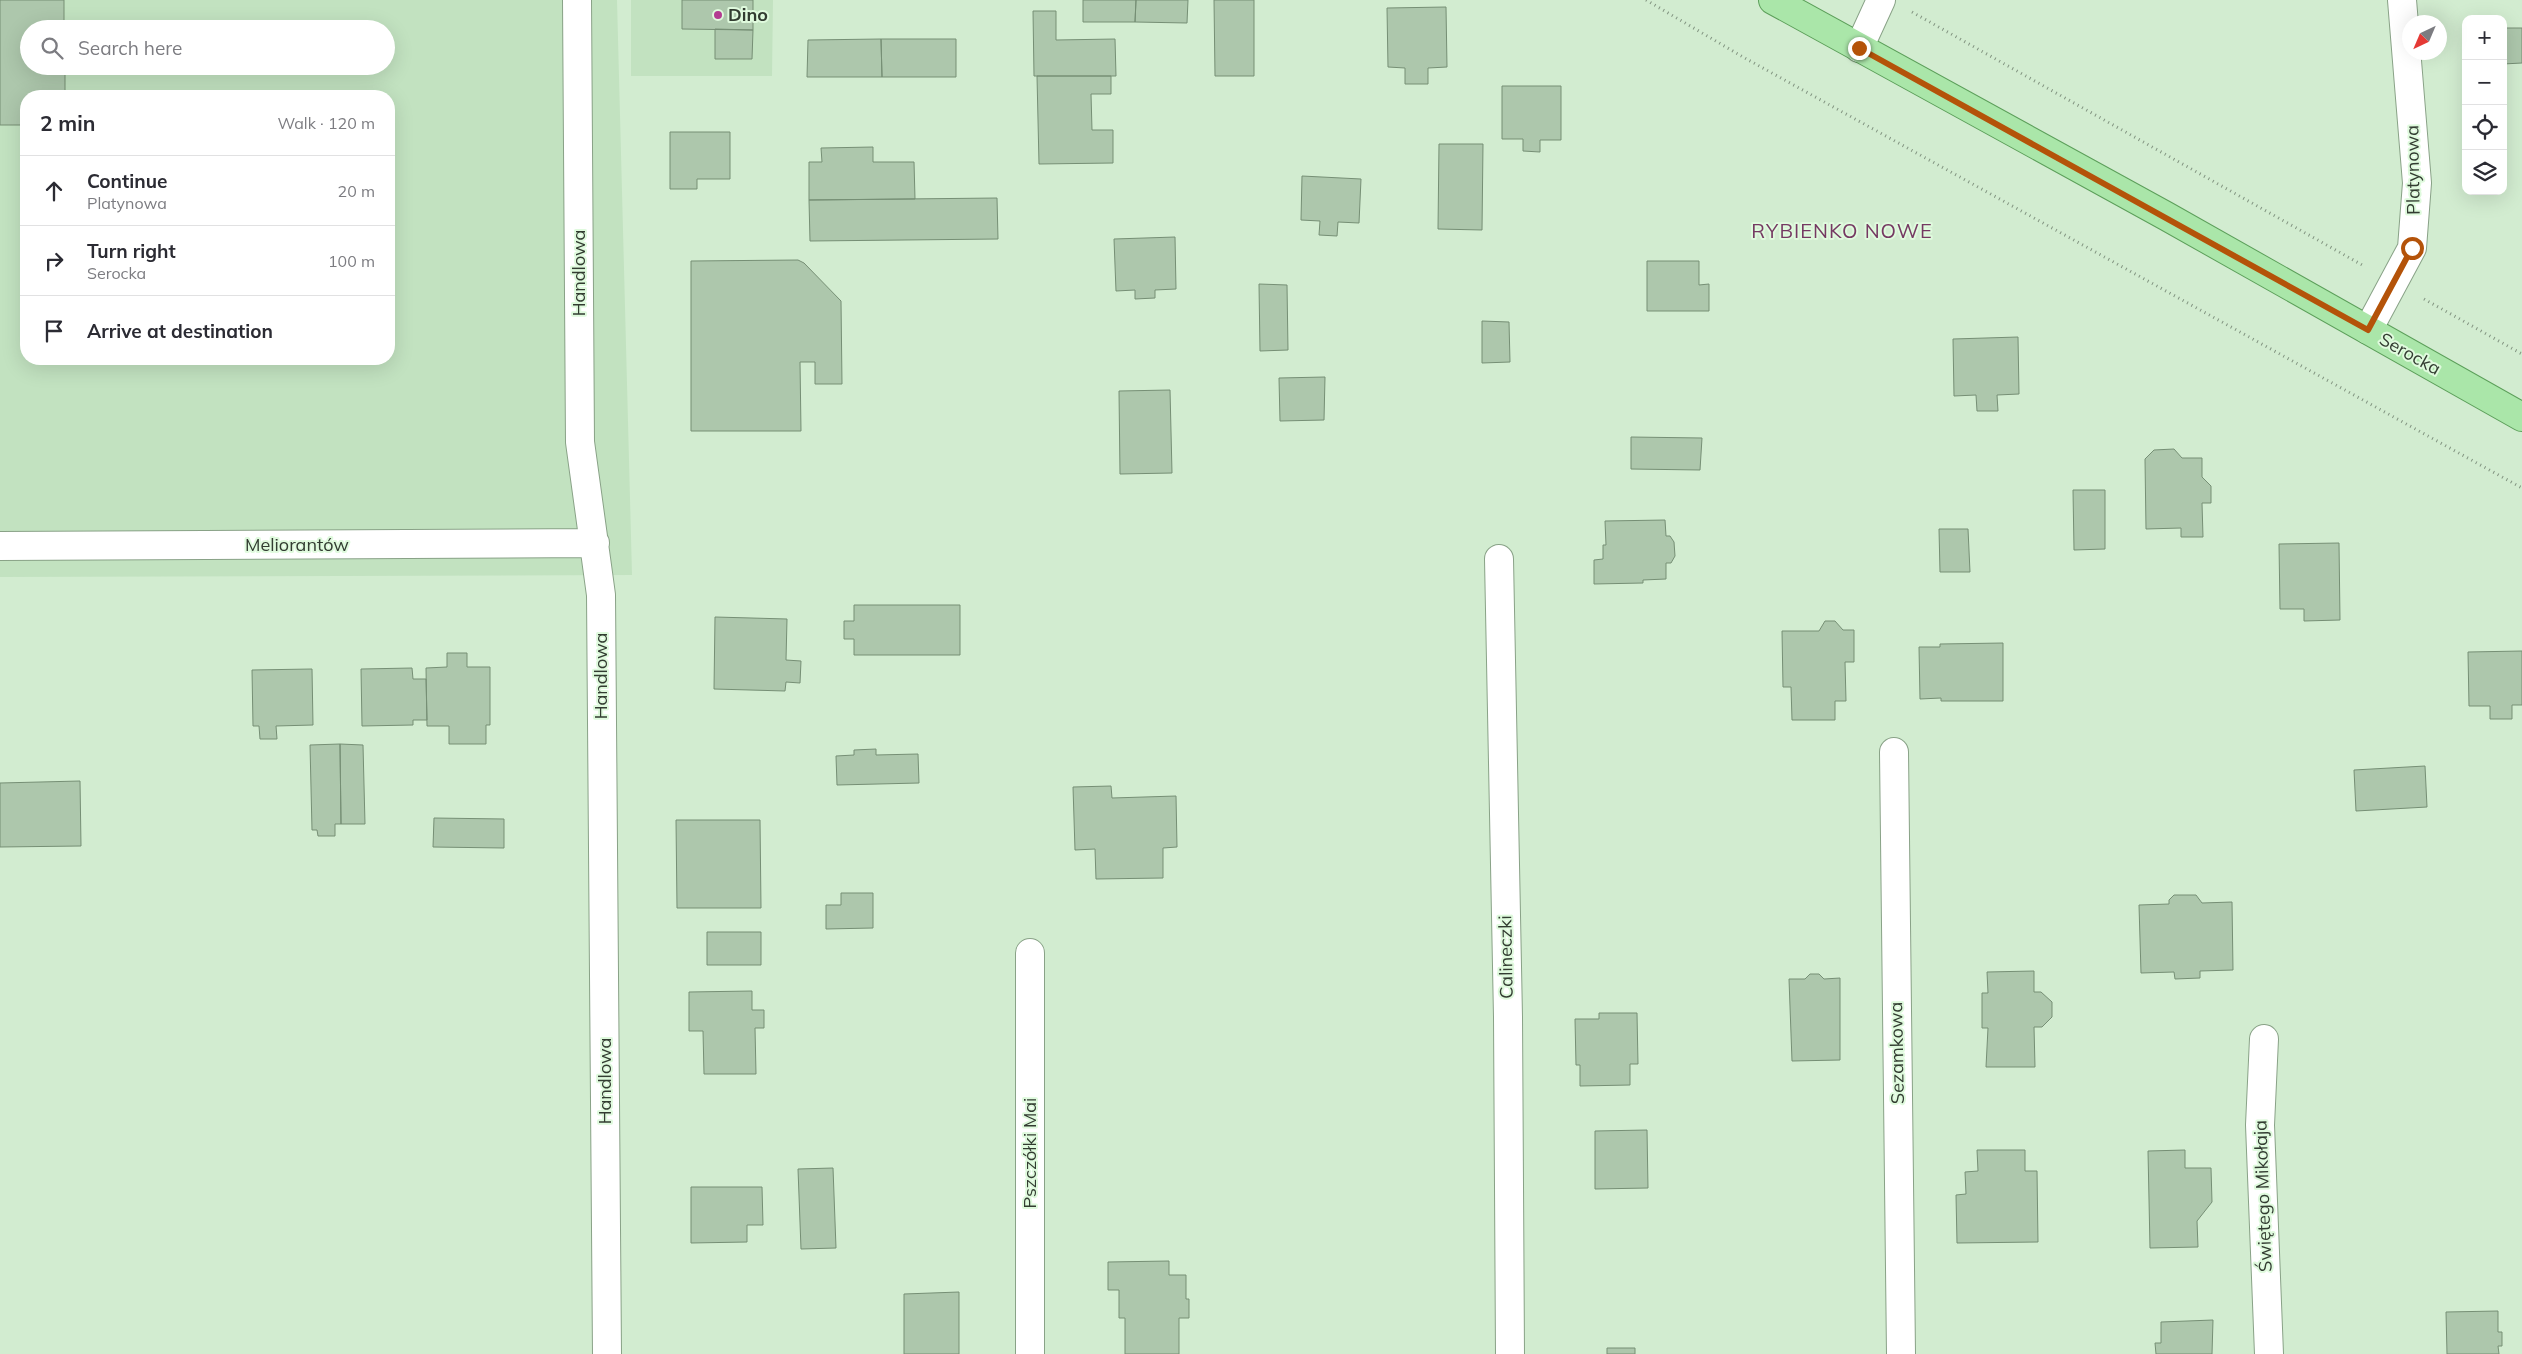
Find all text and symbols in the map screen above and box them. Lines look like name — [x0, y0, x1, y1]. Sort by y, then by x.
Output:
place label: Dino — [728, 3, 768, 26]
marker: Dino — [712, 9, 724, 21]
north arrow — [2402, 15, 2447, 60]
map controls — [2462, 15, 2507, 195]
button: + — [2462, 15, 2507, 60]
search box — [20, 20, 395, 75]
icon: search — [38, 34, 66, 62]
text: Search here — [78, 36, 182, 60]
route end — [1848, 37, 1871, 60]
button: − — [2462, 60, 2507, 105]
button: locate — [2462, 105, 2507, 150]
text: 2 min — [40, 110, 95, 136]
text: Walk · 120 m — [277, 113, 375, 133]
street label: Platynowa — [2400, 125, 2425, 215]
button: layers — [2462, 150, 2507, 195]
text: Continue — [87, 169, 167, 193]
icon: ahead — [40, 177, 68, 205]
text: 20 m — [338, 181, 375, 201]
text: Platynowa — [87, 193, 167, 213]
district label: RYBIENKO NOWE — [1751, 218, 1933, 243]
street label: Handlowa — [567, 230, 590, 316]
route start — [2401, 237, 2424, 260]
text: Turn right — [87, 239, 176, 263]
icon: right — [40, 247, 68, 275]
text: 100 m — [328, 251, 375, 271]
text: Serocka — [87, 263, 146, 283]
icon: arrive — [40, 317, 68, 345]
text: Arrive at destination — [87, 319, 273, 343]
street label: Serocka — [2376, 327, 2445, 380]
street label: Meliorantów — [245, 533, 349, 556]
street label: Handlowa — [589, 633, 612, 719]
street label: Calineczki — [1493, 915, 1518, 999]
street label: Sezamkowa — [1884, 1002, 1909, 1104]
street label: Handlowa — [593, 1038, 616, 1124]
street label: Pszczółki Mai — [1018, 1098, 1041, 1208]
street label: Świętego Mikołaja — [2248, 1120, 2277, 1272]

